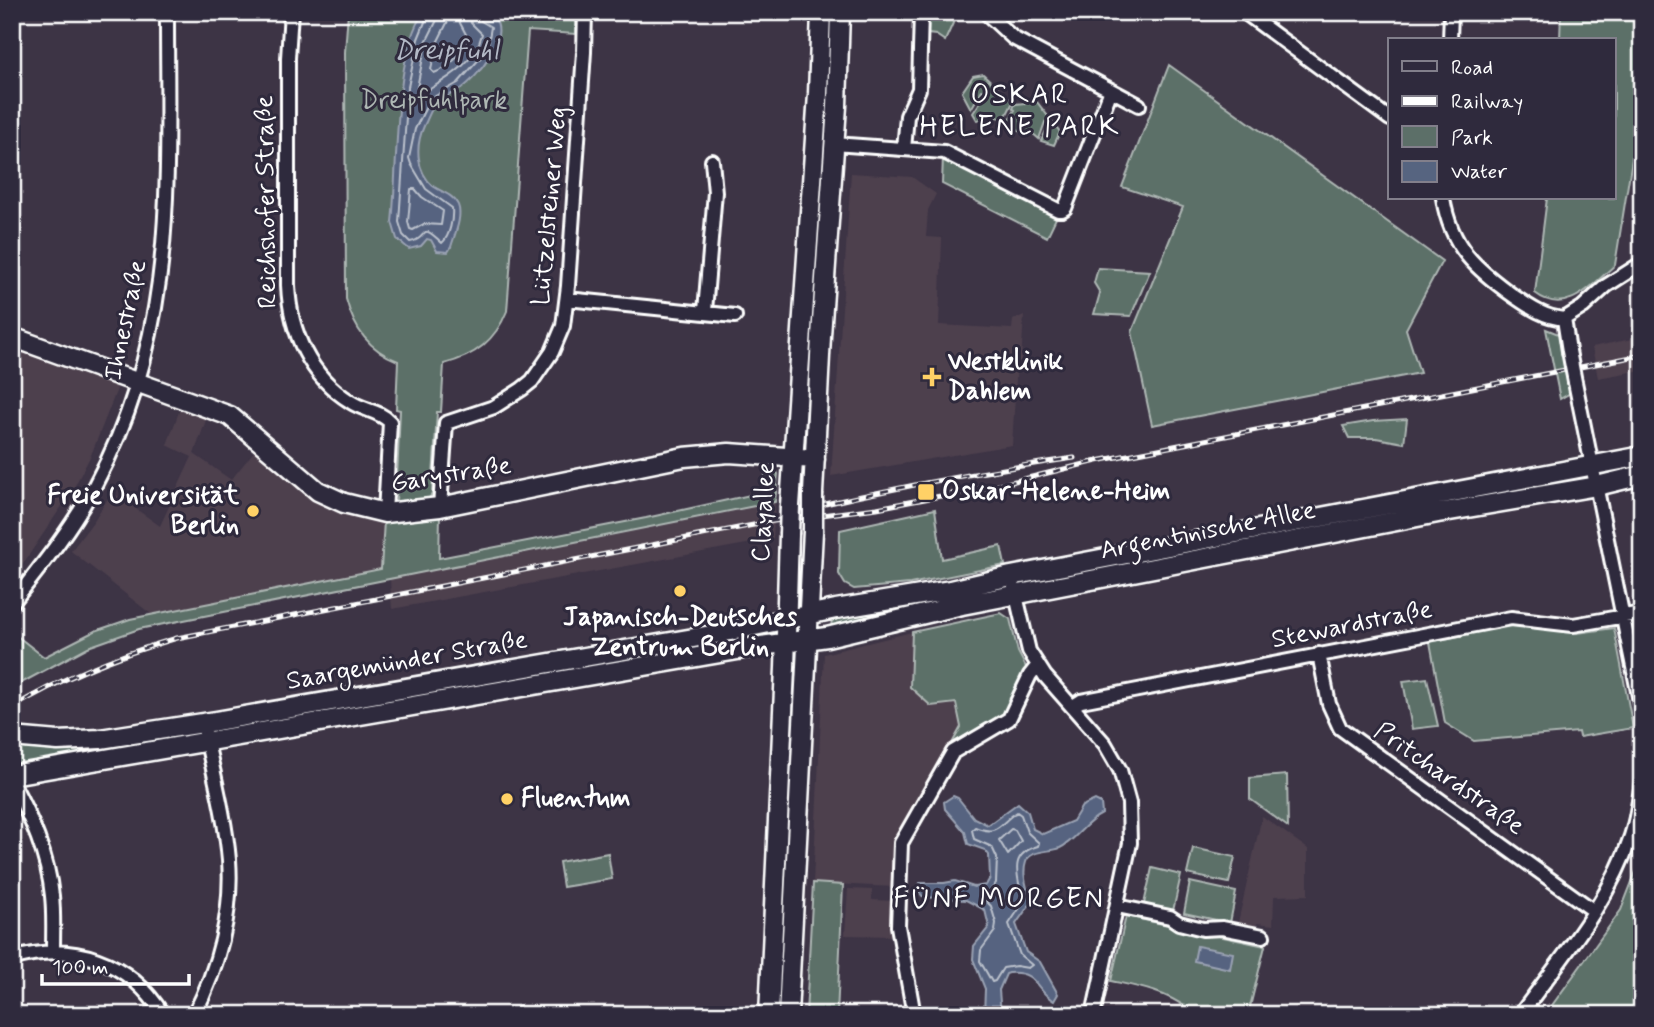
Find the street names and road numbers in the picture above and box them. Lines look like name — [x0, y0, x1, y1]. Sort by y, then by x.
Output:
street label: Reichshofer Straße — [248, 95, 286, 309]
street label: Lützelsteiner Weg — [524, 105, 576, 307]
street label: Ihnestraße — [97, 256, 155, 383]
street label: Garystraße — [388, 449, 514, 501]
street label: Clayallee — [744, 461, 784, 563]
street label: Argentinische Allee — [1097, 493, 1319, 571]
street label: Stewardstraße — [1269, 593, 1435, 657]
street label: Saargemünder Straße — [284, 623, 531, 701]
street label: Pritchardstraße — [1367, 714, 1531, 844]

